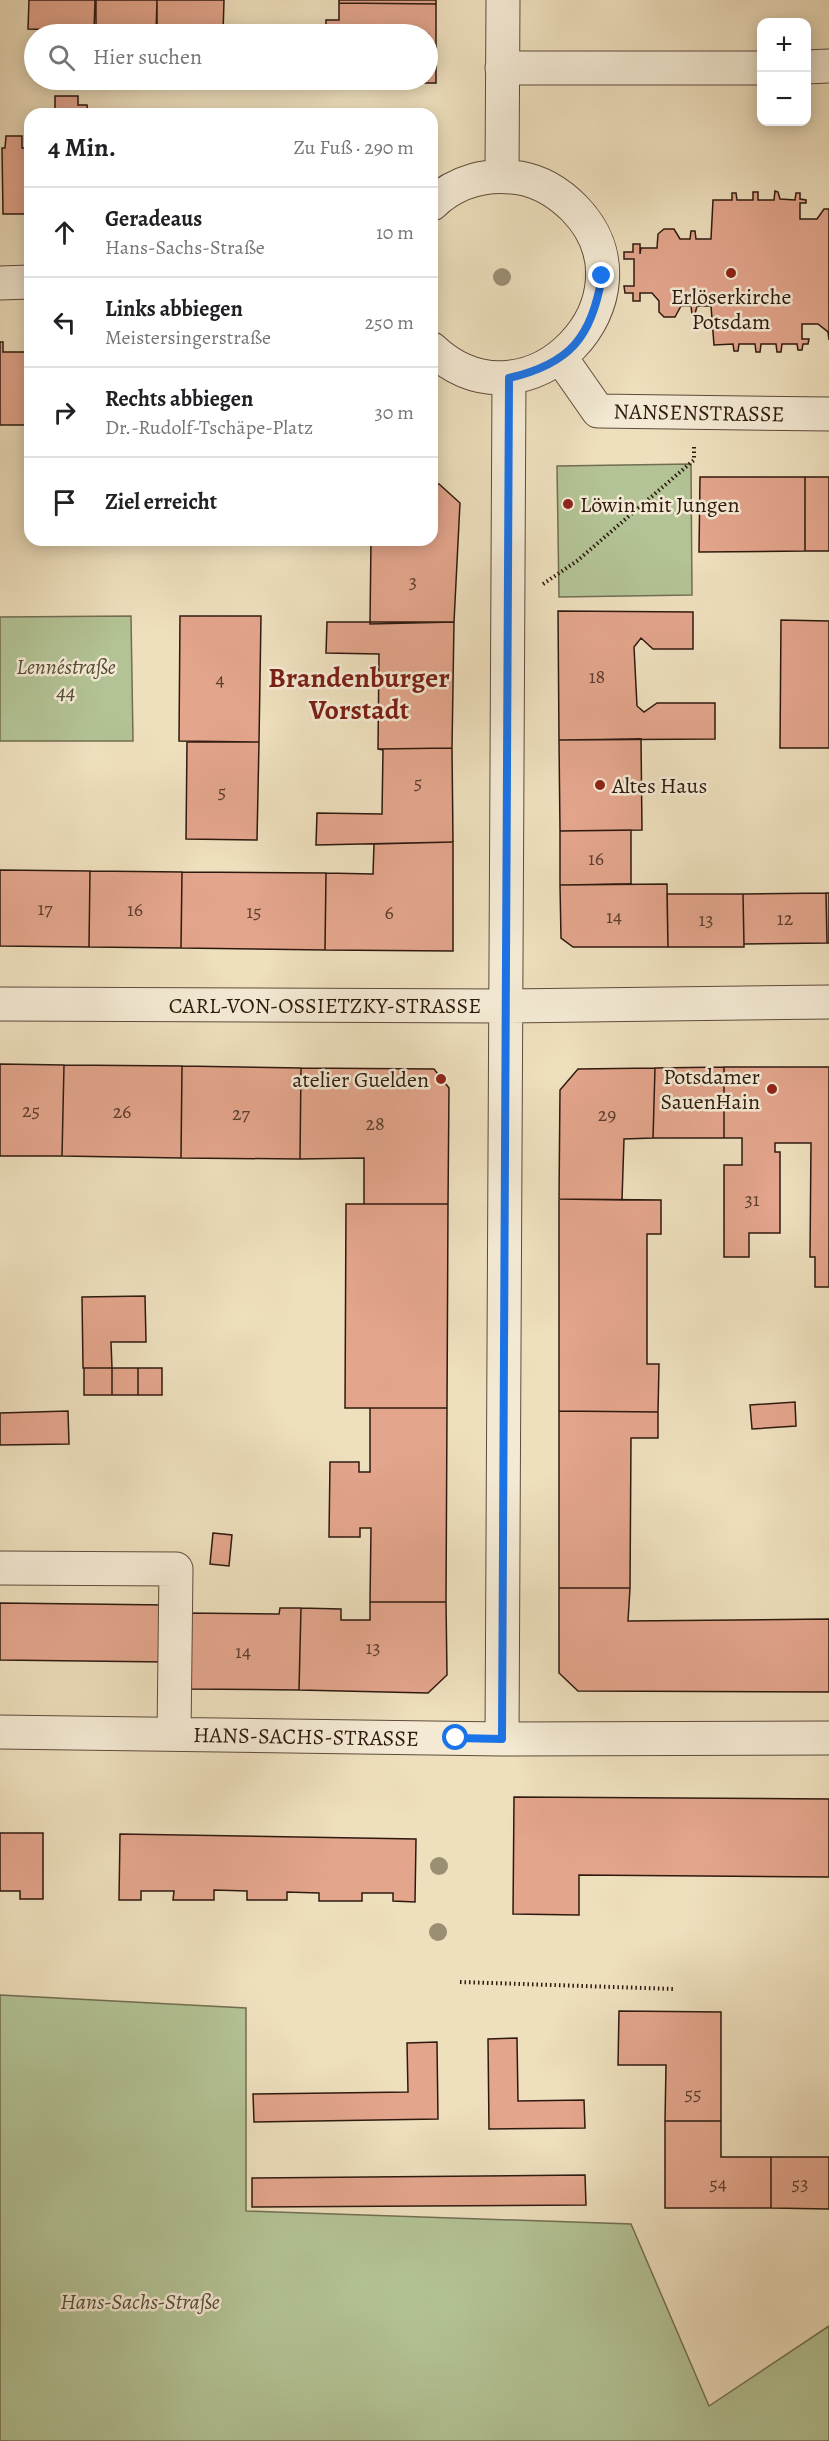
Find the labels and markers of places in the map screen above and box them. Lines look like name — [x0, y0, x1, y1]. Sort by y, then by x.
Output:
marker: Erlöserkirche Potsdam — [724, 266, 738, 280]
place label: Erlöserkirche Potsdam — [671, 282, 791, 337]
place label: Löwin mit Jungen — [580, 490, 739, 520]
marker: Löwin mit Jungen — [561, 497, 575, 511]
place label: Altes Haus — [611, 771, 707, 801]
marker: Altes Haus — [593, 778, 607, 792]
place label: Potsdamer SauenHain — [660, 1062, 760, 1117]
place label: atelier Guelden — [292, 1065, 429, 1095]
marker: atelier Guelden — [434, 1072, 448, 1086]
marker: Potsdamer SauenHain — [765, 1082, 779, 1096]

